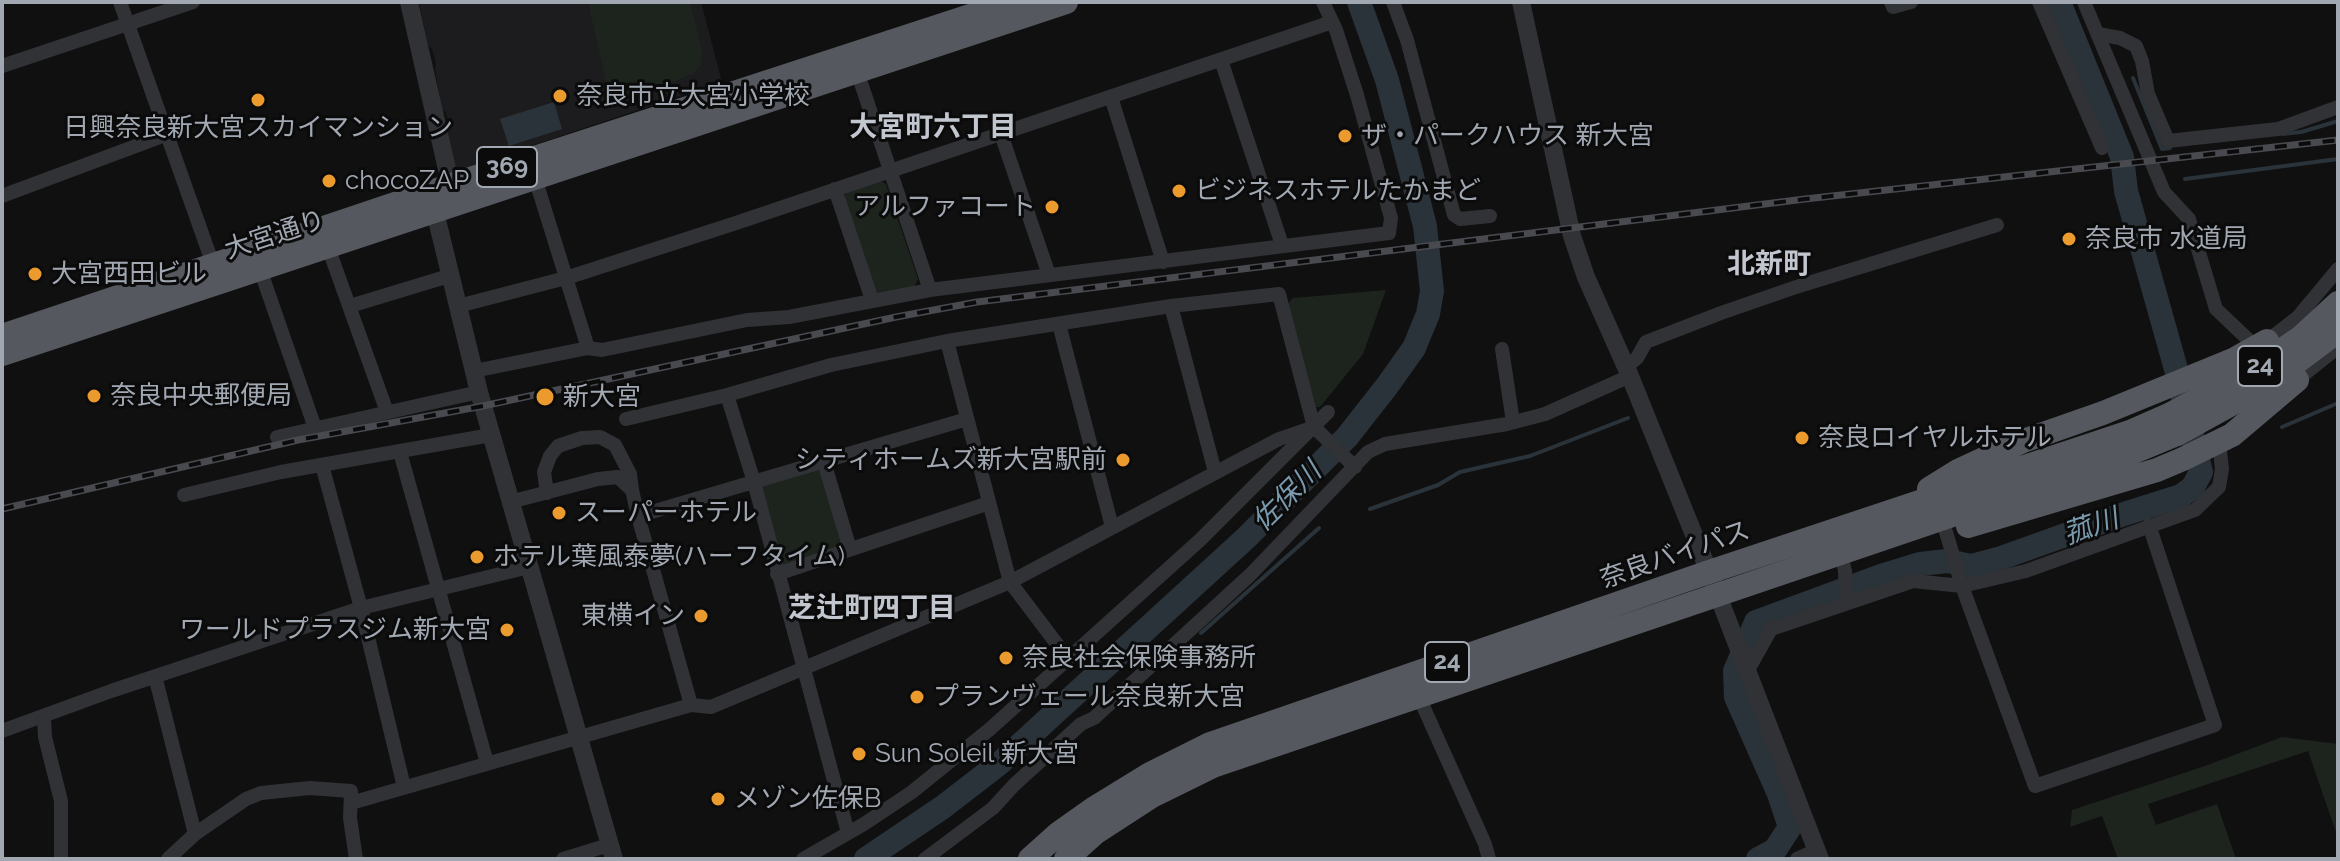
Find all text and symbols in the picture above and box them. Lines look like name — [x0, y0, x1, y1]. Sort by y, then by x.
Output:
place label: 奈良市立大宮小学校 — [576, 80, 810, 112]
marker: 奈良市立大宮小学校 — [551, 87, 569, 105]
marker: 日興奈良新大宮スカイマンション — [249, 91, 267, 109]
district label: 大宮町六丁目 — [849, 111, 1017, 145]
place label: 日興奈良新大宮スカイマンション — [63, 112, 453, 144]
place label: ザ・パークハウス 新大宮 — [1361, 120, 1654, 152]
marker: ザ・パークハウス 新大宮 — [1336, 127, 1354, 145]
road number: 369 — [477, 147, 537, 187]
place label: chocoZAP — [345, 165, 469, 197]
marker: chocoZAP — [320, 172, 338, 190]
place label: ビジネスホテルたかまど — [1195, 175, 1481, 207]
marker: ビジネスホテルたかまど — [1170, 182, 1188, 200]
place label: アルファコート — [854, 191, 1036, 223]
marker: アルファコート — [1043, 198, 1061, 216]
street label: 大宮通り — [221, 204, 329, 266]
place label: 奈良市 水道局 — [2085, 223, 2248, 255]
marker: 奈良市 水道局 — [2060, 230, 2078, 248]
district label: 北新町 — [1727, 248, 1811, 282]
place label: 大宮西田ビル — [51, 258, 207, 290]
marker: 大宮西田ビル — [26, 265, 44, 283]
road number: 24 — [2238, 346, 2282, 386]
place label: 奈良中央郵便局 — [110, 380, 292, 412]
place label: 新大宮 — [563, 381, 641, 413]
marker: 新大宮 — [534, 386, 556, 408]
marker: 奈良中央郵便局 — [85, 387, 103, 405]
place label: 奈良ロイヤルホテル — [1818, 422, 2052, 454]
marker: 奈良ロイヤルホテル — [1793, 429, 1811, 447]
place label: シティホームズ新大宮駅前 — [795, 444, 1107, 476]
marker: シティホームズ新大宮駅前 — [1114, 451, 1132, 469]
water label: 佐保川 — [1245, 455, 1329, 539]
place label: スーパーホテル — [575, 497, 757, 529]
water label: 菰川 — [2059, 502, 2123, 552]
marker: スーパーホテル — [550, 504, 568, 522]
street label: 奈良バイパス — [1596, 515, 1754, 595]
place label: ホテル葉風泰夢(ハーフタイム) — [493, 541, 845, 573]
marker: ホテル葉風泰夢(ハーフタイム) — [468, 548, 486, 566]
district label: 芝辻町四丁目 — [788, 592, 956, 626]
place label: 東横イン — [581, 600, 685, 632]
marker: 東横イン — [692, 607, 710, 625]
place label: ワールドプラスジム新大宮 — [179, 614, 491, 646]
marker: ワールドプラスジム新大宮 — [498, 621, 516, 639]
place label: 奈良社会保険事務所 — [1022, 642, 1256, 674]
road number: 24 — [1425, 642, 1469, 682]
marker: 奈良社会保険事務所 — [997, 649, 1015, 667]
place label: プランヴェール奈良新大宮 — [933, 681, 1245, 713]
marker: プランヴェール奈良新大宮 — [908, 688, 926, 706]
place label: Sun Soleil 新大宮 — [875, 738, 1079, 770]
marker: Sun Soleil 新大宮 — [850, 745, 868, 763]
place label: メゾン佐保B — [734, 783, 881, 815]
marker: メゾン佐保B — [709, 790, 727, 808]

